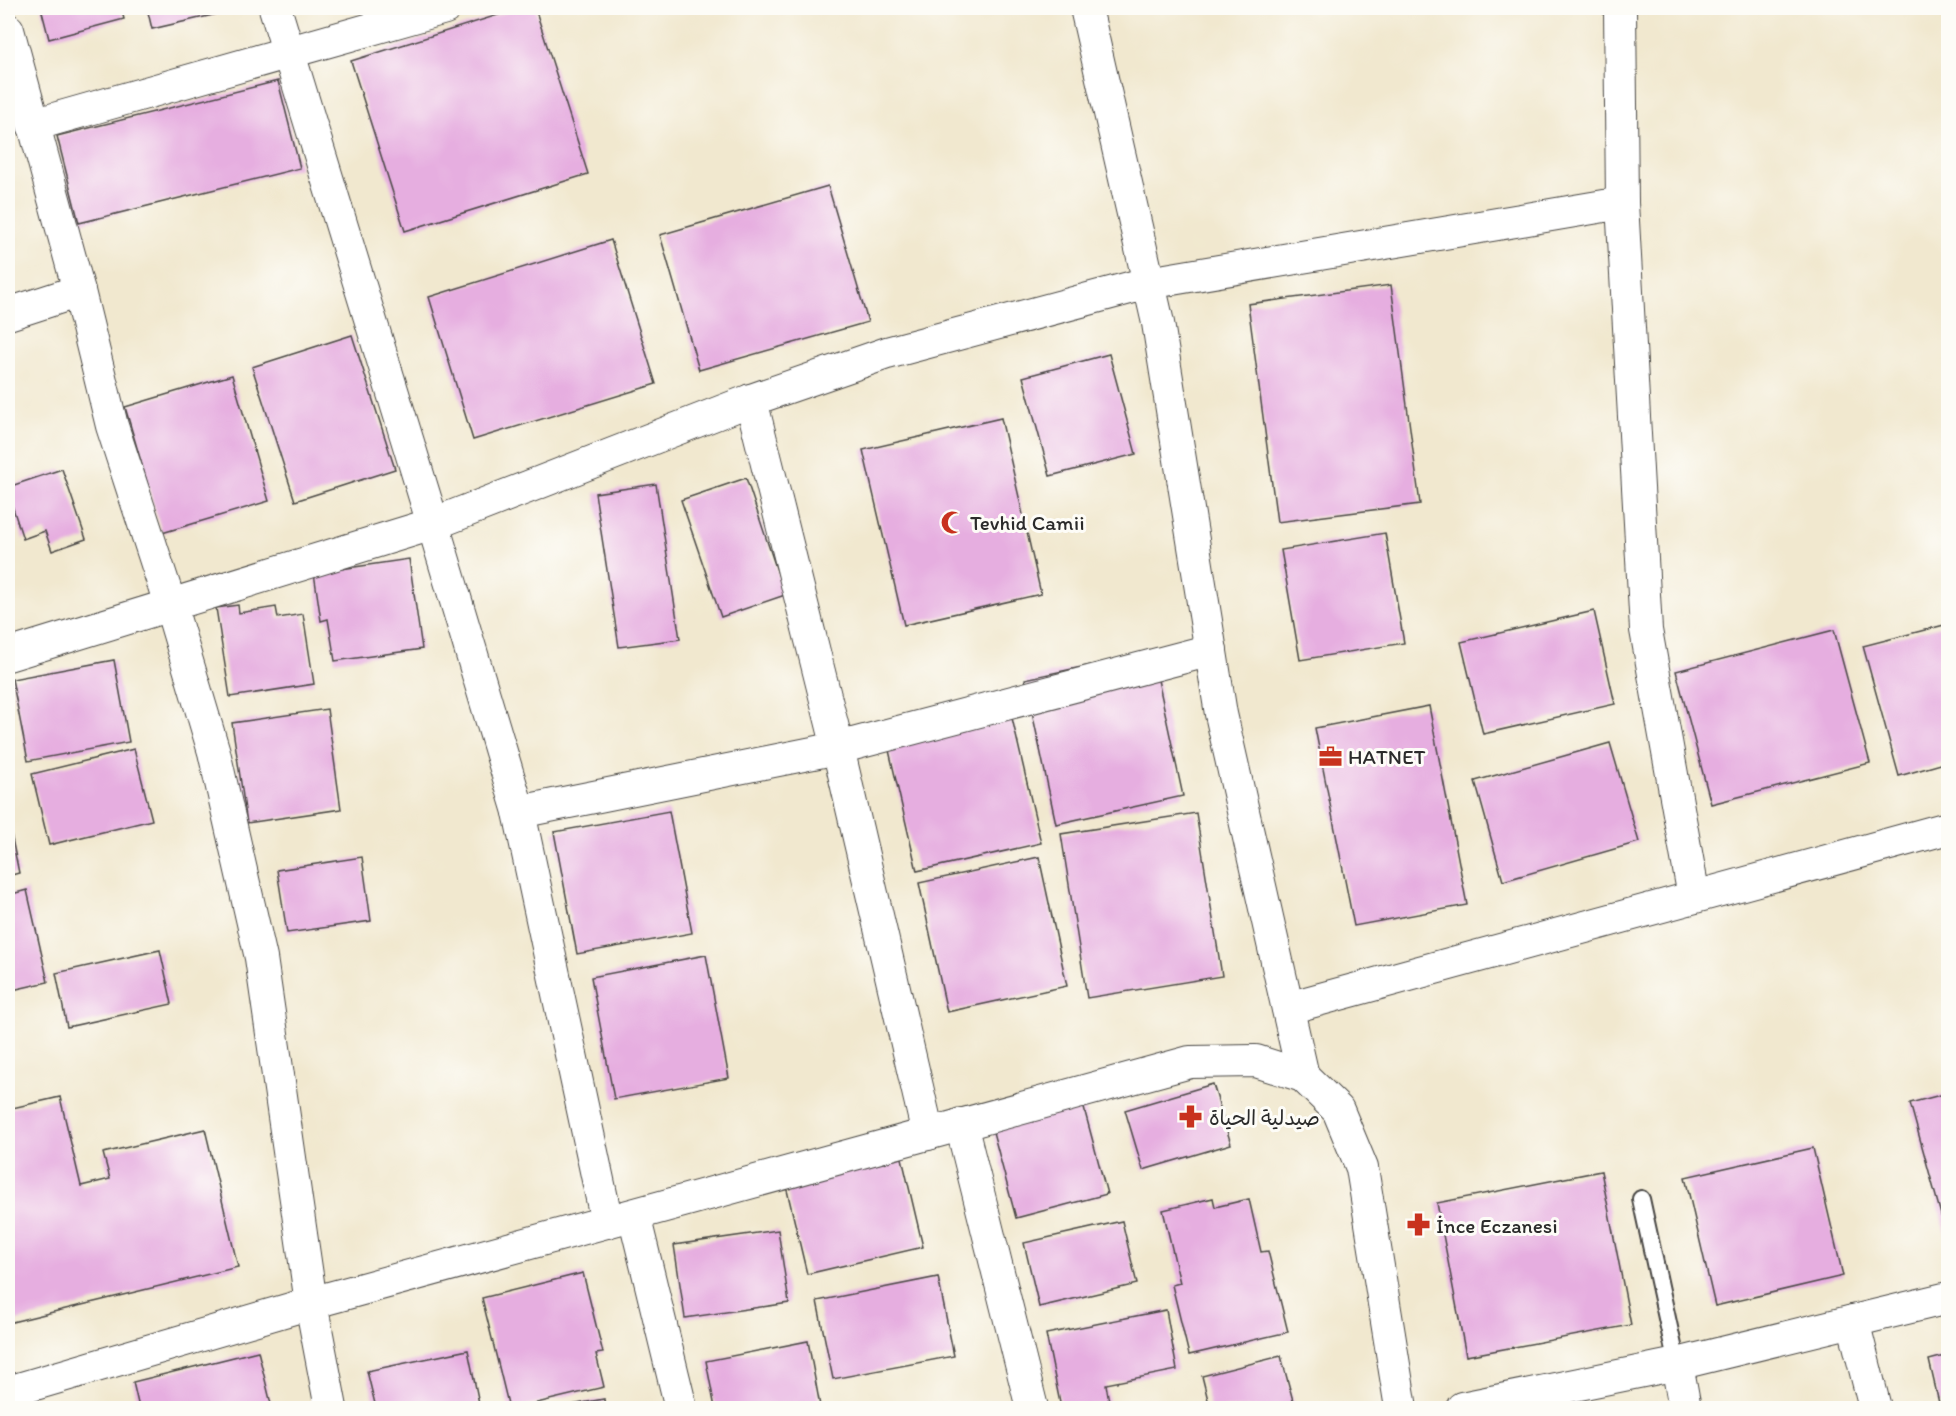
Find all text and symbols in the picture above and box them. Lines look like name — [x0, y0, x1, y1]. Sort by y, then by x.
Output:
mosque icon: Tevhid Camii — [939, 509, 965, 535]
place label: Tevhid Camii — [970, 510, 1085, 535]
office icon: HATNET — [1317, 743, 1343, 769]
place label: HATNET — [1348, 744, 1426, 769]
pharmacy icon: صيدلية الحياة — [1178, 1104, 1204, 1130]
place label: صيدلية الحياة — [1209, 1105, 1320, 1130]
pharmacy icon: İnce Eczanesi — [1405, 1212, 1431, 1238]
place label: İnce Eczanesi — [1436, 1213, 1558, 1238]

